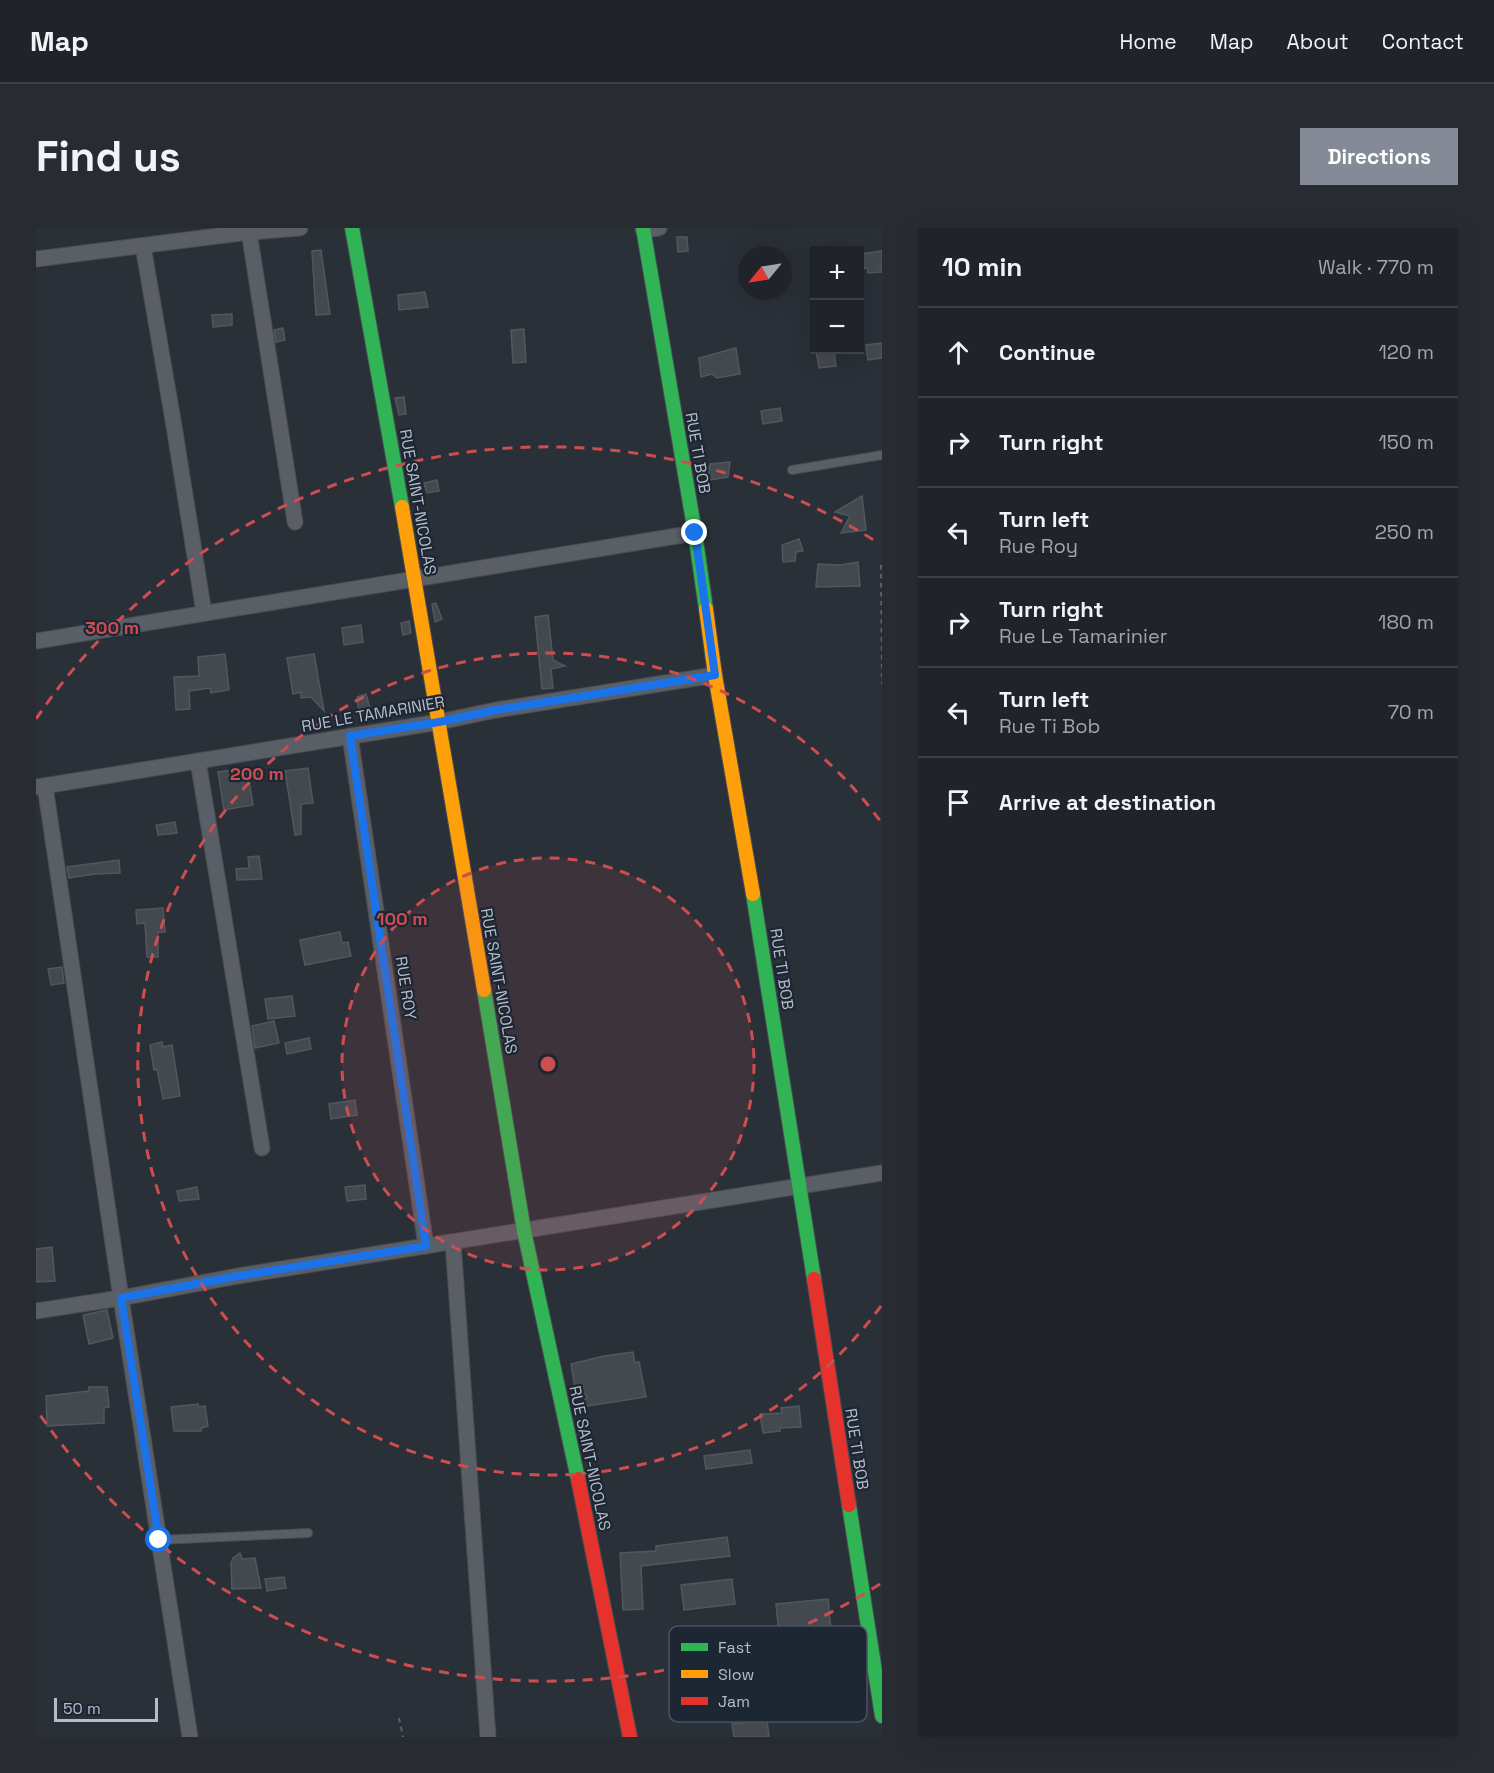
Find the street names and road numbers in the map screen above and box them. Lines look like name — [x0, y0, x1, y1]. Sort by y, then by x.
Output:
street label: RUE TI BOB — [681, 411, 715, 495]
street label: RUE SAINT-NICOLAS — [395, 427, 441, 577]
street label: RUE LE TAMARINIER — [300, 691, 446, 737]
street label: RUE SAINT-NICOLAS — [476, 906, 522, 1056]
street label: RUE TI BOB — [765, 927, 799, 1011]
street label: RUE ROY — [391, 955, 421, 1021]
street label: RUE SAINT-NICOLAS — [564, 1384, 616, 1533]
street label: RUE TI BOB — [840, 1407, 874, 1491]

